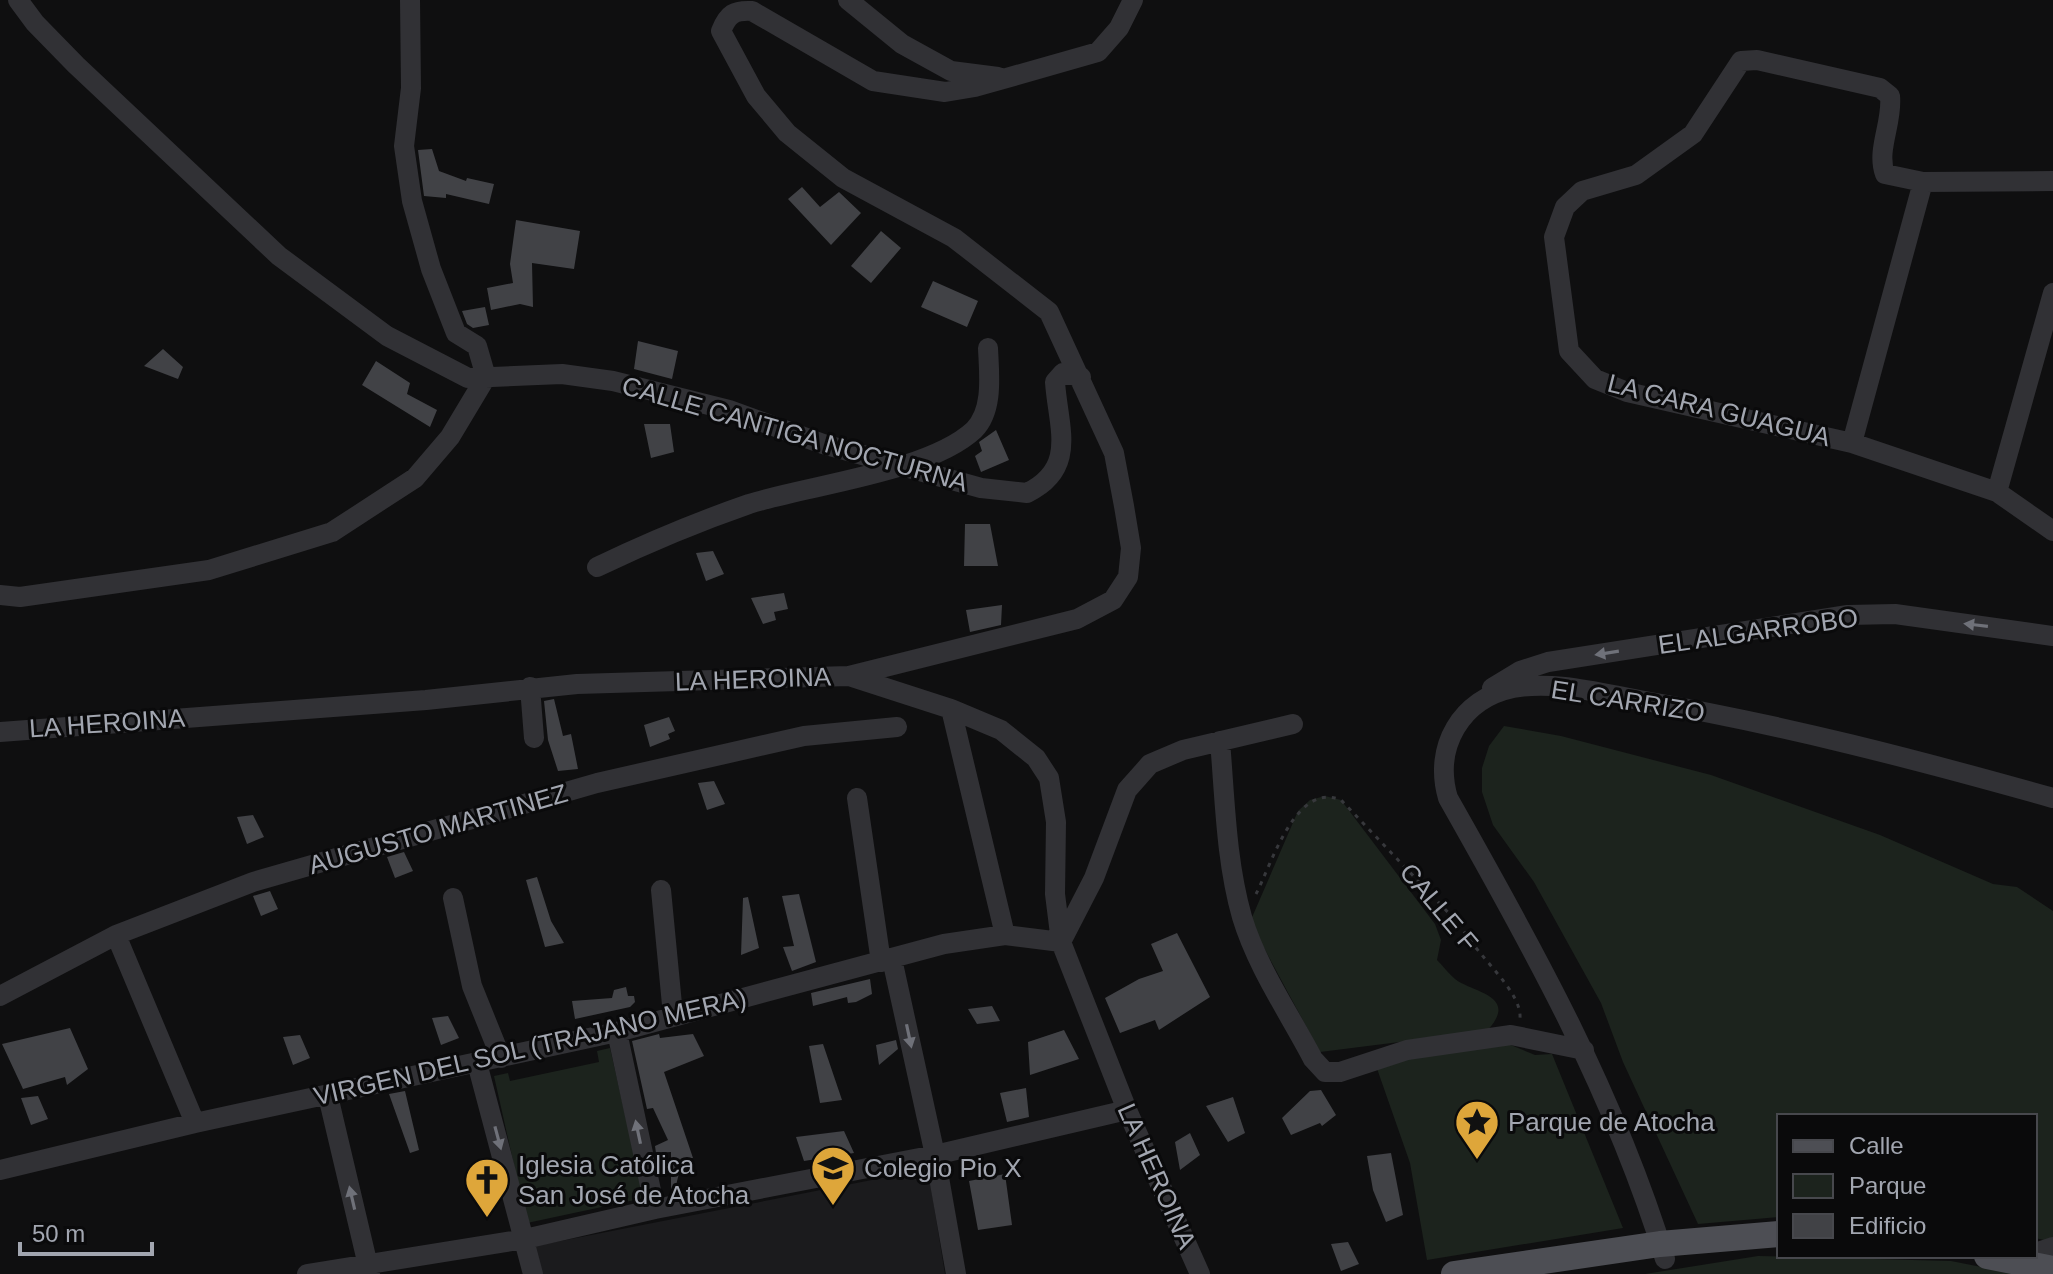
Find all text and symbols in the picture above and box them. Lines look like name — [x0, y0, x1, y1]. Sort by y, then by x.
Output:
street label: LA CARA GUAGUA — [1605, 368, 1834, 452]
street label: CALLE CANTIGA NOCTURNA — [619, 370, 972, 498]
street label: EL ALGARROBO — [1656, 602, 1860, 660]
one-way arrow — [1963, 618, 1988, 631]
one-way arrow — [1595, 647, 1620, 660]
street label: LA HEROINA — [674, 661, 832, 697]
street label: EL CARRIZO — [1549, 674, 1707, 728]
street label: LA HEROINA — [28, 703, 187, 743]
street label: AUGUSTO MARTINEZ — [305, 778, 571, 880]
street label: CALLE F — [1394, 857, 1484, 957]
street label: VIRGEN DEL SOL (TRAJANO MERA) — [311, 983, 749, 1111]
one-way arrow — [903, 1023, 916, 1048]
place icon: Parque de Atocha — [1453, 1098, 1501, 1161]
street label: LA HEROINA — [1112, 1099, 1203, 1254]
place label: Parque de Atocha — [1508, 1107, 1715, 1137]
legend — [1777, 1114, 2037, 1258]
one-way arrow — [631, 1120, 644, 1145]
one-way arrow — [492, 1126, 504, 1151]
text: Calle — [1849, 1132, 1904, 1159]
school or university icon: Colegio Pio X — [809, 1144, 857, 1207]
place label: Iglesia Católica San José de Atocha — [518, 1150, 750, 1210]
place label: Colegio Pio X — [864, 1153, 1022, 1183]
church icon: Iglesia Católica San José de Atocha — [463, 1156, 511, 1219]
text: Parque — [1849, 1172, 1926, 1199]
one-way arrow — [346, 1185, 358, 1210]
scale bar — [20, 1206, 152, 1256]
text: Edificio — [1849, 1212, 1926, 1239]
text: 50 m — [32, 1220, 85, 1247]

